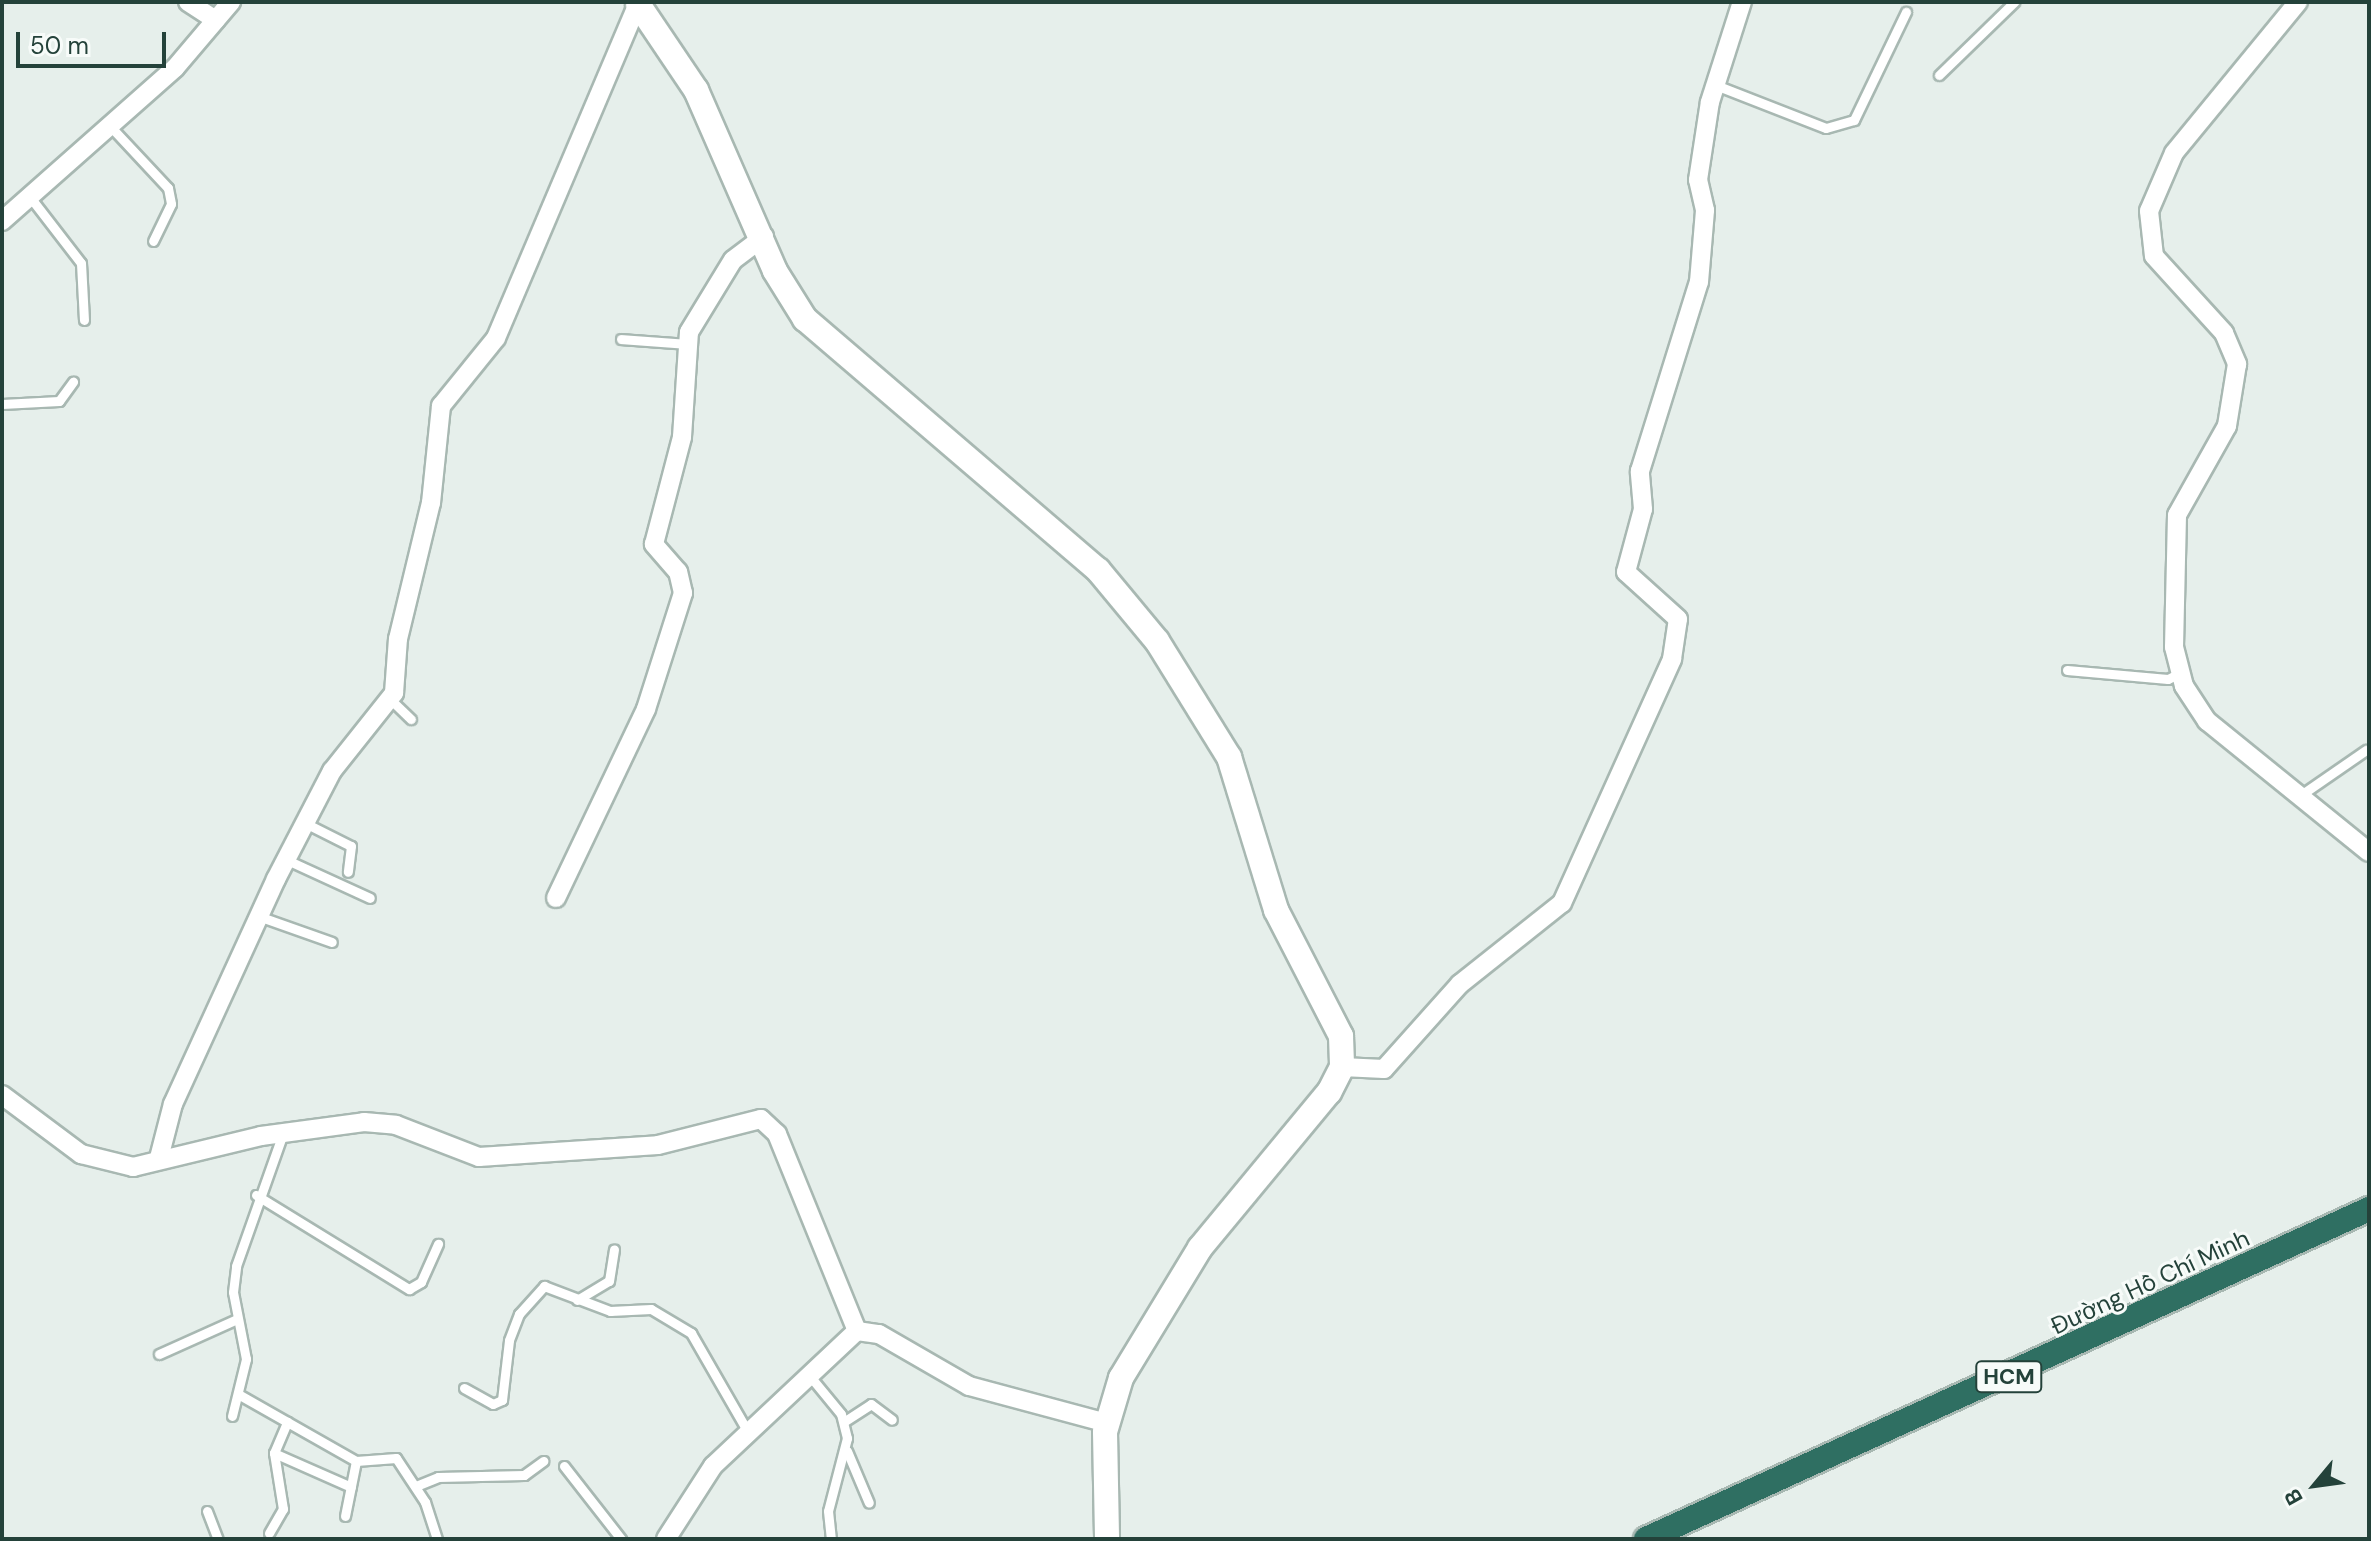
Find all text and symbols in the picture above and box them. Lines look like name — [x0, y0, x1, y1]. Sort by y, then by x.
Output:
scale bar — [20, 16, 170, 66]
text: 50 m — [30, 30, 89, 61]
street label: Đường Hồ Chí Minh — [2046, 1223, 2254, 1341]
road number: HCM — [1975, 1359, 2043, 1395]
north arrow — [2275, 1445, 2355, 1525]
text: B — [2277, 1484, 2310, 1510]

